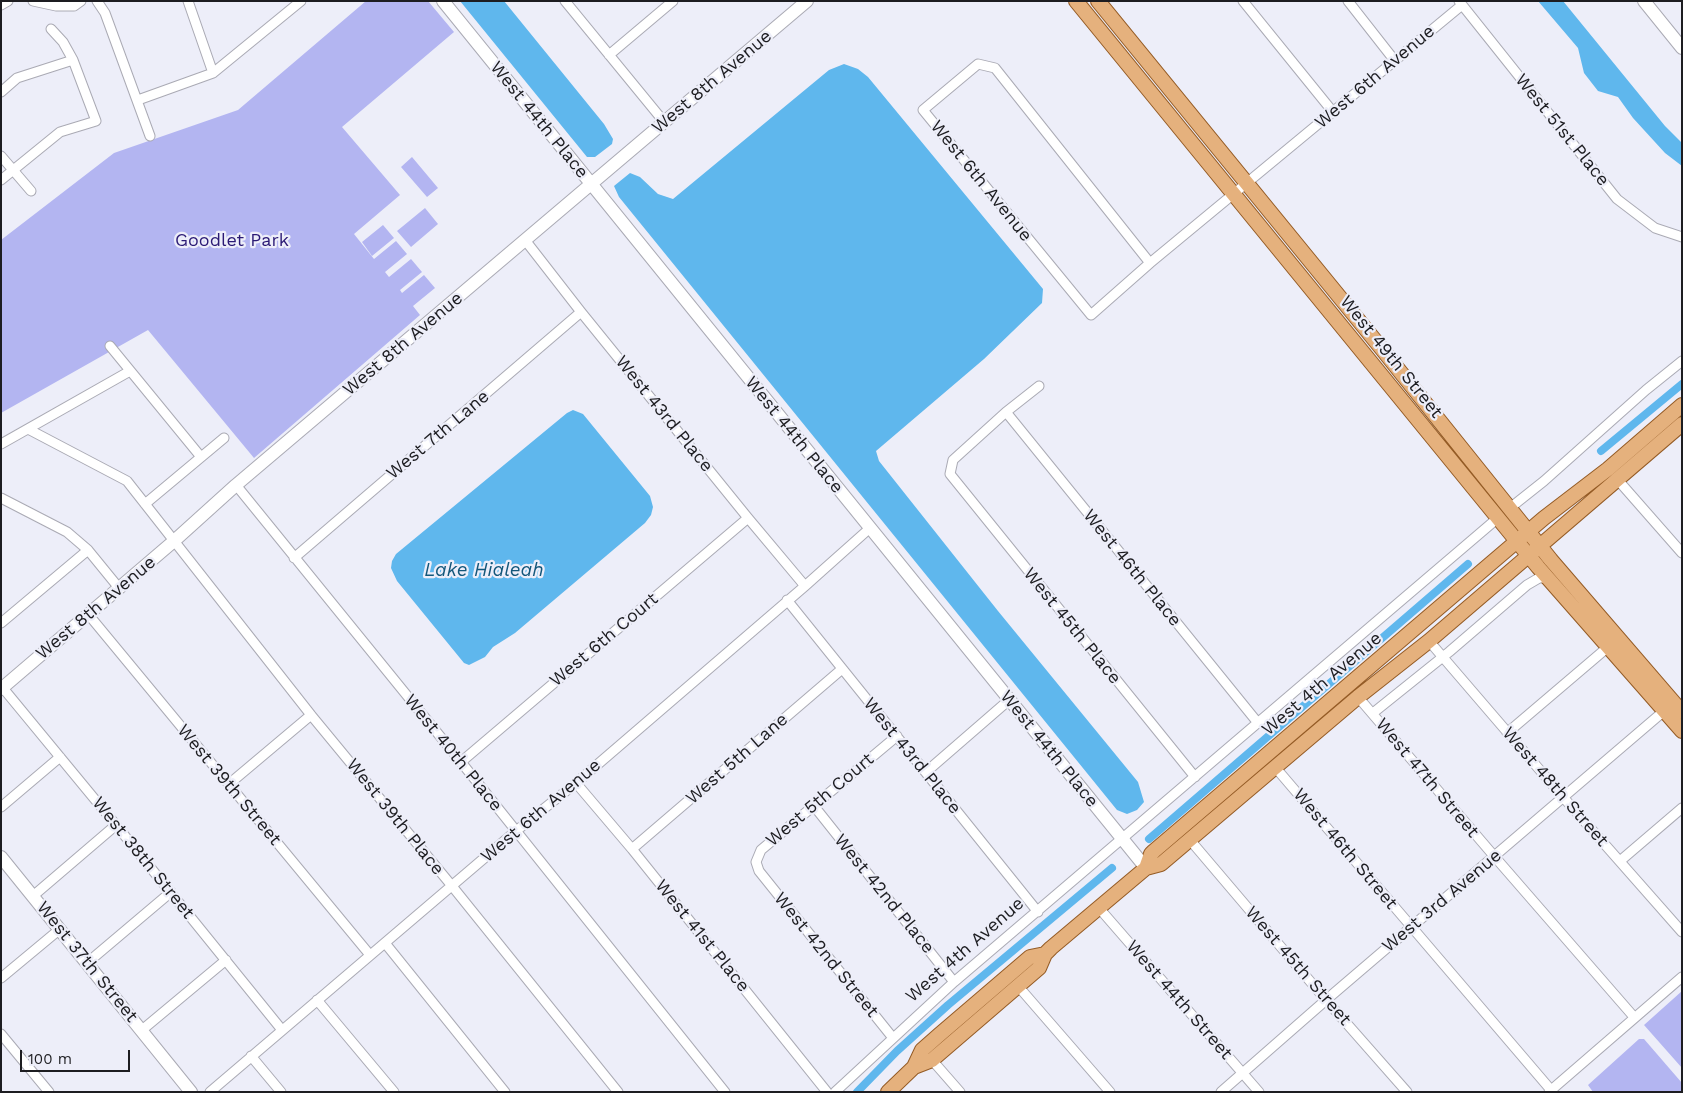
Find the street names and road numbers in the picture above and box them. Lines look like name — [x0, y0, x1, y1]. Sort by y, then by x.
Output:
street label: West 6th Avenue — [1311, 21, 1439, 133]
street label: West 8th Avenue — [648, 26, 776, 138]
street label: West 44th Place — [485, 57, 593, 183]
street label: West 51st Place — [1510, 70, 1614, 190]
street label: West 6th Avenue — [926, 116, 1036, 246]
street label: West 8th Avenue — [339, 288, 467, 400]
street label: West 49th Street — [1335, 291, 1447, 423]
street label: West 43rd Place — [610, 352, 718, 476]
street label: West 44th Place — [740, 372, 848, 498]
street label: West 7th Lane — [382, 386, 494, 484]
street label: West 46th Place — [1078, 505, 1186, 631]
street label: West 8th Avenue — [32, 552, 160, 664]
street label: West 45th Place — [1018, 563, 1126, 689]
street label: West 6th Court — [546, 588, 662, 692]
street label: West 4th Avenue — [1258, 628, 1386, 740]
street label: West 44th Place — [995, 686, 1103, 812]
street label: West 40th Place — [399, 690, 507, 816]
street label: West 43rd Place — [858, 694, 966, 818]
street label: West 5th Lane — [682, 709, 792, 809]
street label: West 47th Street — [1371, 714, 1483, 842]
street label: West 39th Street — [172, 720, 286, 850]
street label: West 48th Street — [1497, 723, 1613, 851]
street label: West 5th Court — [762, 749, 878, 851]
street label: West 39th Place — [341, 754, 449, 880]
street label: West 6th Avenue — [477, 755, 605, 867]
street label: West 46th Street — [1288, 784, 1402, 914]
street label: West 38th Street — [87, 793, 199, 923]
street label: West 42nd Place — [829, 830, 939, 958]
street label: West 3rd Avenue — [1378, 845, 1506, 957]
street label: West 41st Place — [650, 875, 754, 997]
street label: West 42nd Street — [769, 888, 883, 1022]
street label: West 4th Avenue — [901, 893, 1029, 1007]
street label: West 37th Street — [32, 897, 142, 1027]
street label: West 45th Street — [1240, 902, 1356, 1030]
street label: West 44th Street — [1121, 936, 1237, 1064]

